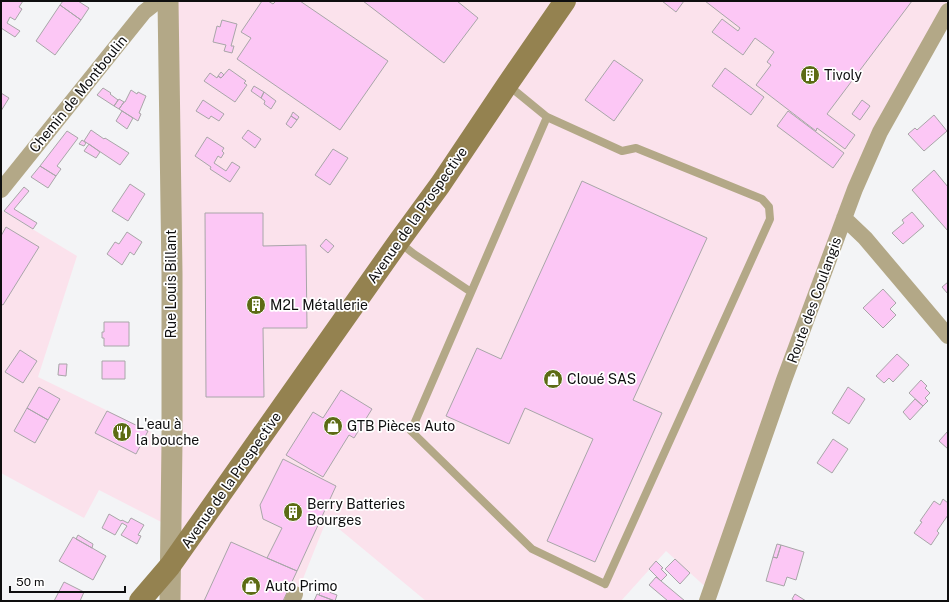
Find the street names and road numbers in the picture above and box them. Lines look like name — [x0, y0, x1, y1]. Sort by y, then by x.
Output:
street label: Chemin de Montboulin — [26, 32, 130, 156]
street label: Avenue de la Prospective — [364, 144, 470, 286]
street label: Rue Louis Billant — [163, 230, 179, 338]
street label: Route des Coulangis — [784, 235, 844, 365]
street label: Avenue de la Prospective — [178, 409, 284, 551]

